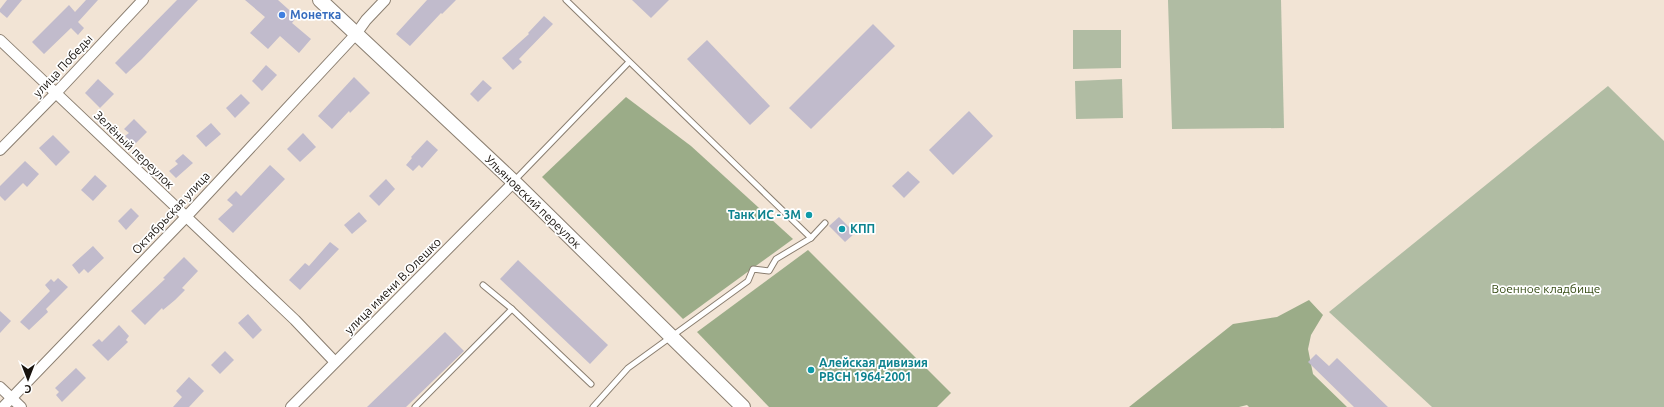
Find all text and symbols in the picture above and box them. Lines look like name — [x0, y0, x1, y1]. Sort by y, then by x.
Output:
place label: Монетка — [290, 8, 341, 21]
marker: Монетка — [277, 10, 287, 20]
street label: улица Победы — [30, 32, 95, 100]
street label: Зелёный переулок — [92, 108, 177, 191]
street label: Ульяновский переулок — [483, 152, 584, 251]
street label: Октябрьская улица — [129, 169, 212, 256]
place label: Танк ИС - 3М — [728, 208, 801, 221]
marker: Танк ИС - 3М — [804, 210, 814, 220]
place label: КПП — [850, 222, 875, 235]
marker: КПП — [837, 224, 847, 234]
street label: улица имени В.Олешко — [342, 235, 443, 336]
park label: Военное кладбище — [1492, 282, 1600, 295]
place label: Алейская дивизия РВСН 1964-2001 — [819, 356, 928, 383]
north arrow — [8, 359, 48, 399]
marker: Алейская дивизия РВСН 1964-2001 — [806, 365, 816, 375]
text: С — [24, 383, 32, 395]

